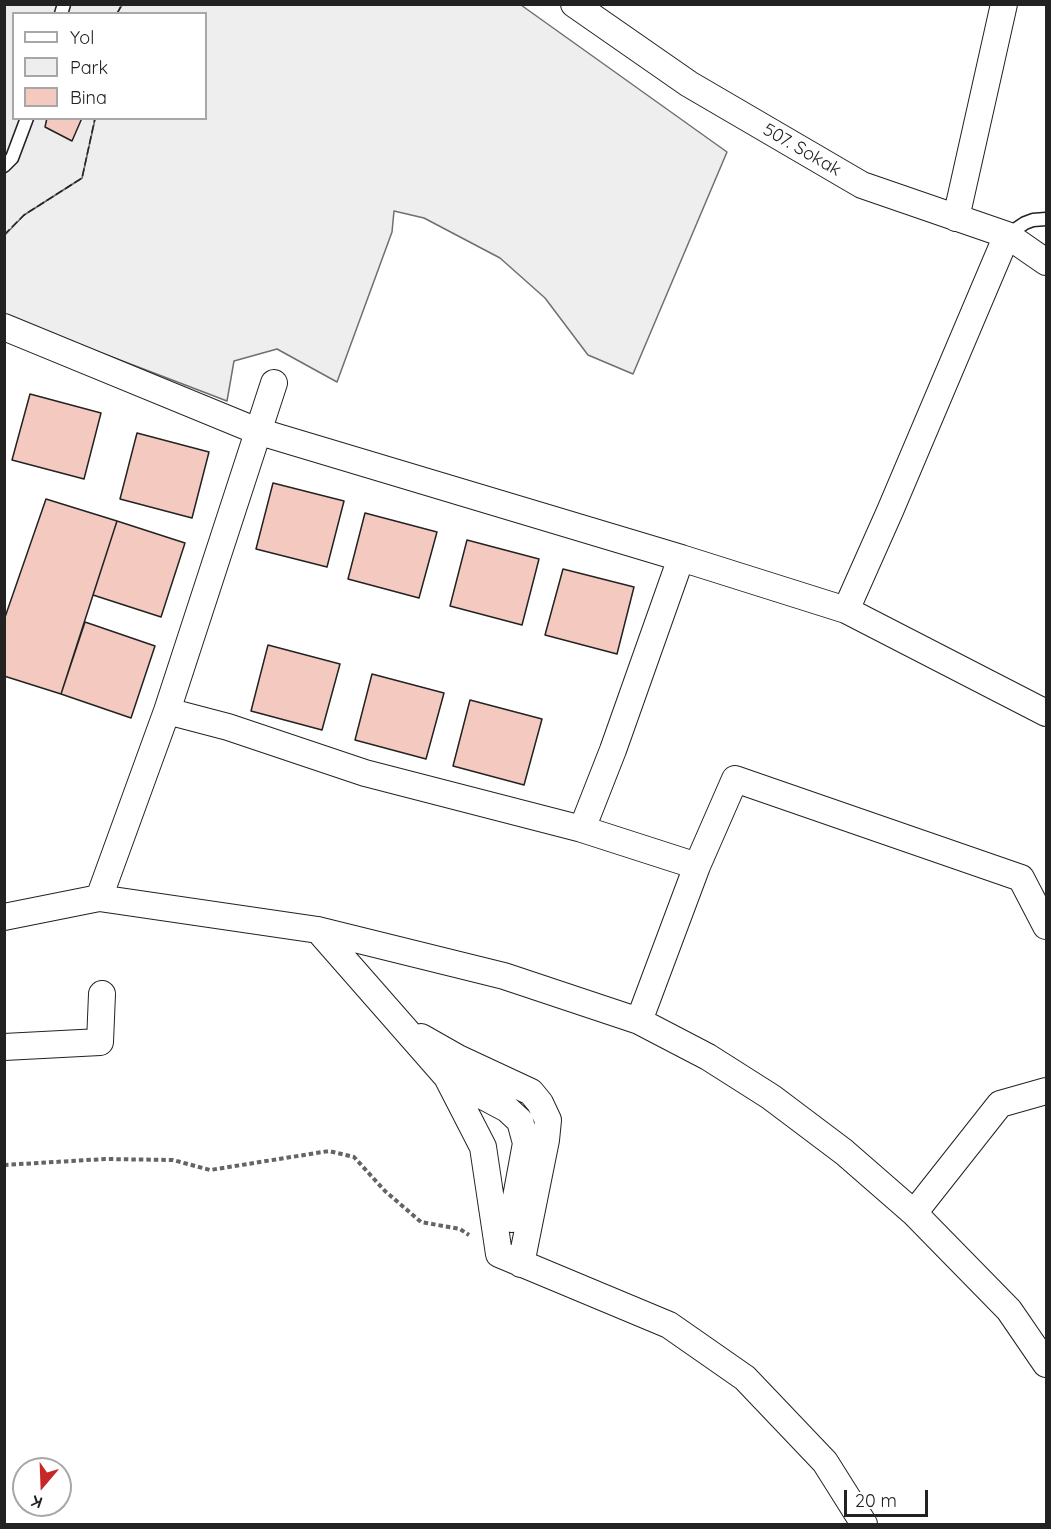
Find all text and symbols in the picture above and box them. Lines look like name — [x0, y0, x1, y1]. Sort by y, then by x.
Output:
legend — [12, 12, 207, 120]
text: Yol — [70, 26, 94, 49]
text: Park — [70, 56, 108, 79]
text: Bina — [70, 86, 107, 109]
street label: 507. Sokak — [759, 119, 845, 181]
north arrow — [12, 1457, 72, 1517]
scale bar — [847, 1478, 931, 1516]
text: 20 m — [855, 1489, 897, 1512]
text: K — [29, 1491, 45, 1513]

